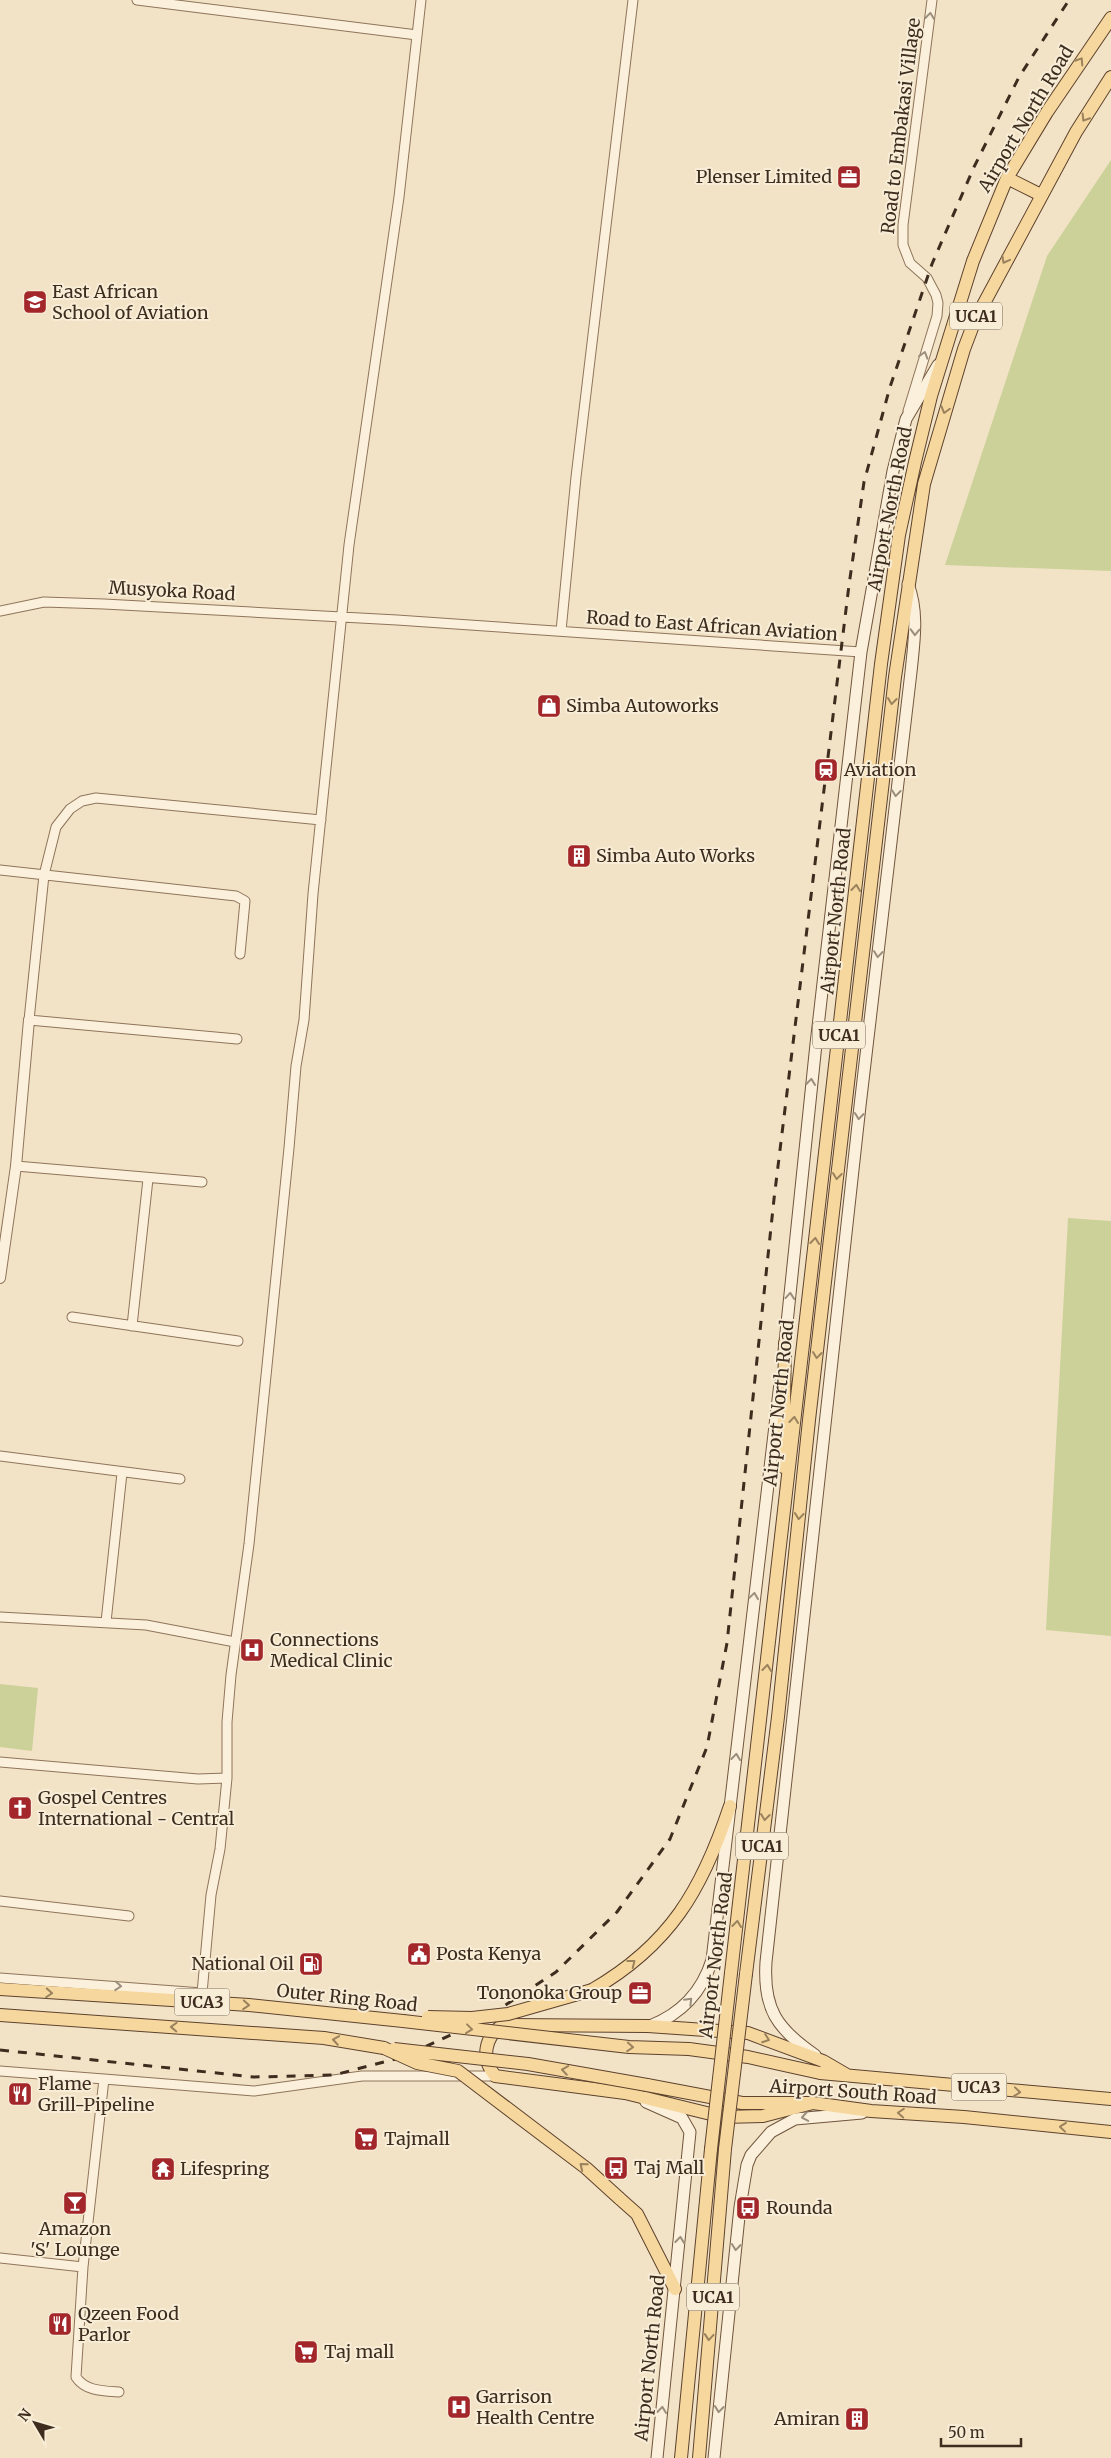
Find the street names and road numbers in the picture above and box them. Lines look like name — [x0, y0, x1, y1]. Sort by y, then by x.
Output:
street label: Road to Embakasi Village — [876, 17, 925, 235]
street label: Airport North Road — [972, 41, 1079, 197]
road number: UCA1 — [950, 302, 1002, 330]
street label: Airport North Road — [862, 424, 917, 594]
street label: Musyoka Road — [108, 576, 236, 605]
street label: Road to East African Aviation — [585, 605, 839, 646]
street label: Airport North Road — [815, 826, 856, 996]
road number: UCA1 — [813, 1022, 865, 1048]
street label: Airport North Road — [758, 1318, 799, 1488]
road number: UCA1 — [736, 1832, 788, 1860]
street label: Airport North Road — [694, 1870, 737, 2040]
street label: Outer Ring Road — [275, 1979, 419, 2016]
road number: UCA3 — [174, 1988, 230, 2015]
street label: Airport South Road — [768, 2074, 937, 2109]
road number: UCA3 — [952, 2074, 1006, 2100]
street label: Airport North Road — [629, 2273, 670, 2443]
road number: UCA1 — [687, 2284, 739, 2310]

